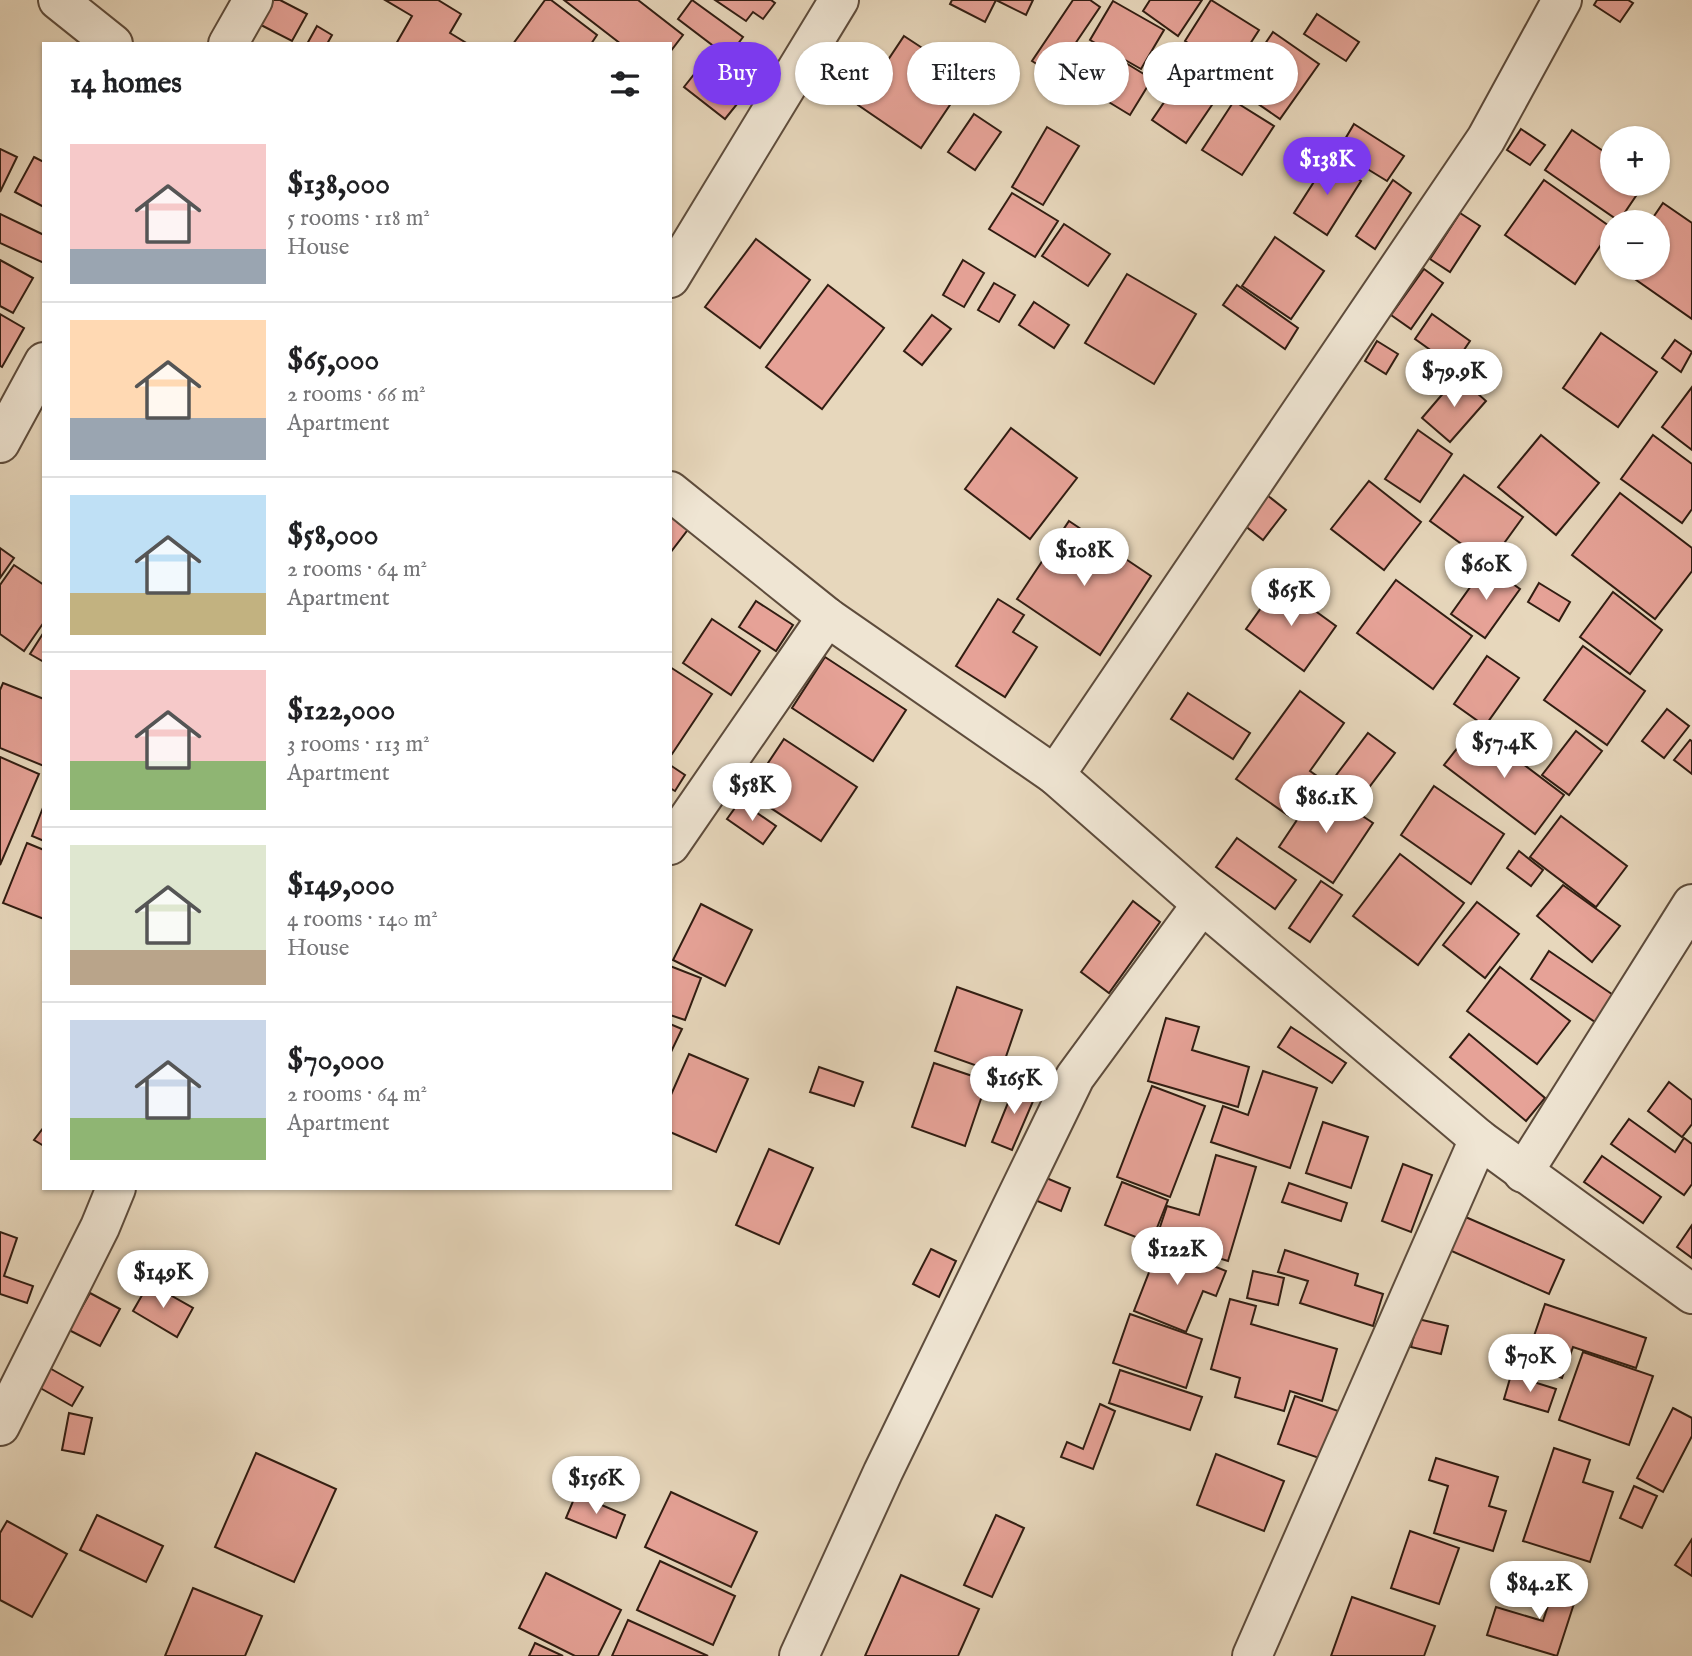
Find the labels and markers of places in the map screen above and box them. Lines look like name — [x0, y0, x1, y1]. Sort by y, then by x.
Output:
pin: $138K — [1278, 138, 1376, 197]
pin: $79.9K — [1397, 350, 1511, 409]
pin: $108K — [1035, 528, 1133, 588]
pin: $60K — [1445, 542, 1527, 602]
pin: $65K — [1250, 568, 1332, 628]
pin: $57.4K — [1447, 720, 1561, 780]
pin: $58K — [711, 764, 793, 823]
pin: $86.1K — [1269, 776, 1383, 835]
pin: $165K — [965, 1056, 1063, 1116]
pin: $122K — [1128, 1228, 1226, 1287]
pin: $149K — [114, 1250, 212, 1310]
pin: $70K — [1489, 1334, 1571, 1394]
pin: $156K — [547, 1456, 645, 1516]
pin: $84.2K — [1482, 1562, 1596, 1621]

